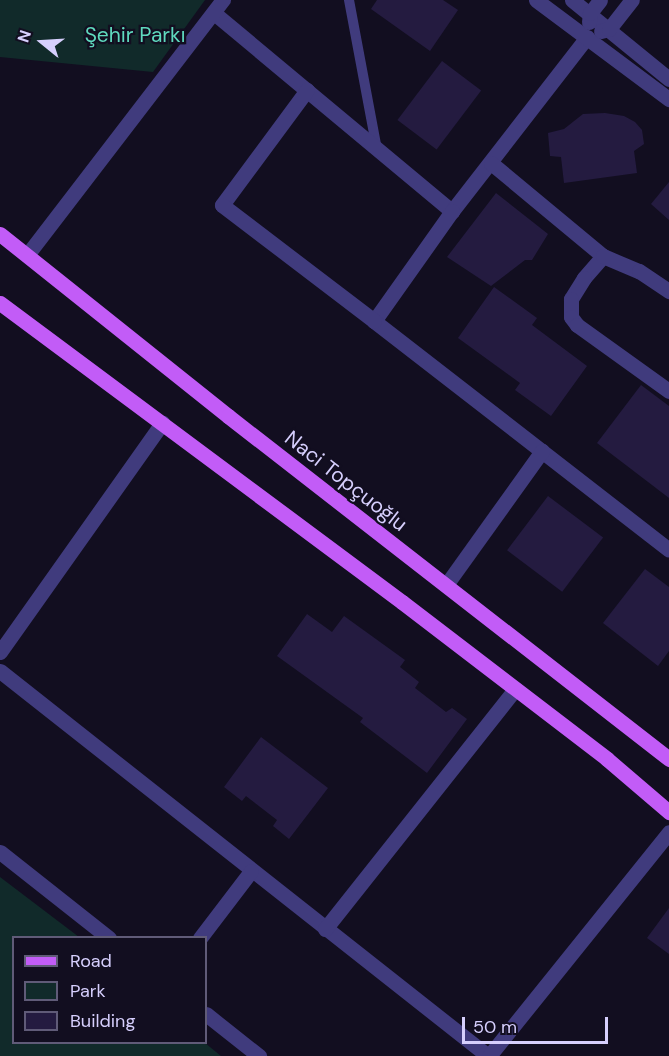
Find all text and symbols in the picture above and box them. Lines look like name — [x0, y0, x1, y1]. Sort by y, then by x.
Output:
north arrow — [12, 12, 72, 72]
park label: Şehir Parkı — [85, 22, 185, 48]
text: N — [13, 27, 36, 45]
street label: Naci Topçuoğlu — [280, 425, 412, 537]
legend — [12, 936, 207, 1044]
text: Road — [70, 949, 112, 973]
text: Park — [70, 979, 106, 1003]
scale bar — [465, 1005, 610, 1043]
text: Building — [70, 1009, 135, 1033]
text: 50 m — [473, 1015, 517, 1039]

